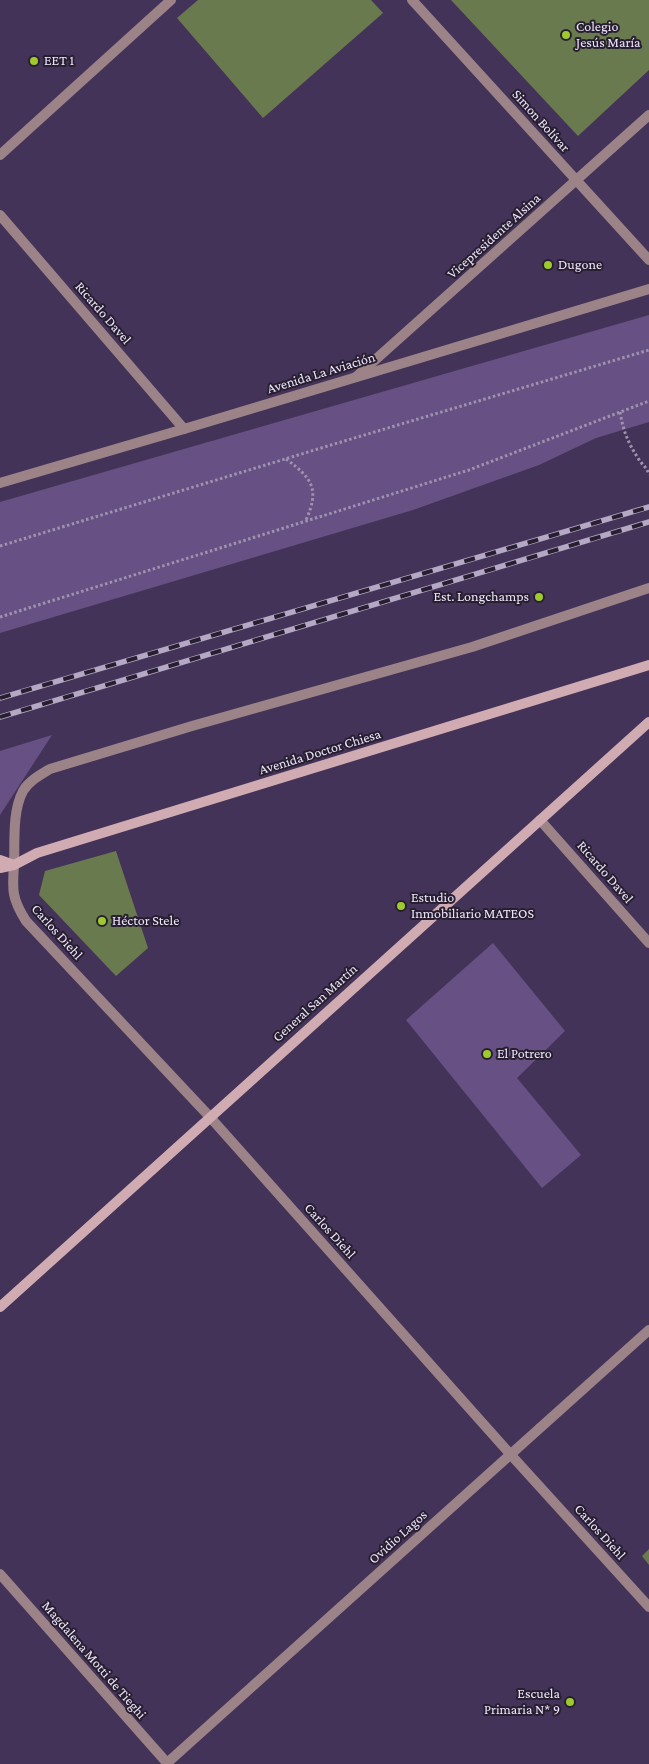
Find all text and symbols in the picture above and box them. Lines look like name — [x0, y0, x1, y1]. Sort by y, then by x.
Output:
place label: Colegio Jesús María — [576, 19, 641, 52]
marker: Colegio Jesús María — [560, 29, 572, 41]
place label: EET 1 — [44, 53, 74, 69]
marker: EET 1 — [28, 55, 40, 67]
street label: Simon Bolívar — [509, 86, 573, 156]
street label: Vicepresidente Alsina — [444, 190, 544, 282]
place label: Dugone — [558, 257, 602, 273]
marker: Dugone — [542, 259, 554, 271]
street label: Ricardo Davel — [71, 278, 135, 348]
street label: Avenida La Aviación — [265, 349, 377, 397]
place label: Est. Longchamps — [433, 589, 529, 605]
marker: Est. Longchamps — [533, 591, 545, 603]
street label: Avenida Doctor Chiesa — [257, 725, 383, 779]
street label: Ricardo Davel — [573, 837, 637, 907]
place label: Estudio Inmobiliario MATEOS — [411, 890, 534, 922]
marker: Estudio Inmobiliario MATEOS — [395, 900, 407, 912]
street label: Carlos Diehl — [28, 901, 86, 963]
place label: Héctor Stele — [112, 913, 179, 929]
marker: Héctor Stele — [96, 915, 108, 927]
street label: General San Martín — [269, 961, 361, 1045]
place label: El Potrero — [497, 1046, 552, 1062]
marker: El Potrero — [481, 1048, 493, 1060]
street label: Carlos Diehl — [301, 1200, 359, 1262]
street label: Carlos Diehl — [571, 1501, 629, 1563]
street label: Ovidio Lagos — [365, 1506, 431, 1568]
street label: Magdalena Motti de Tieghi — [38, 1598, 150, 1722]
place label: Escuela Primaria N* 9 — [484, 1686, 560, 1718]
marker: Escuela Primaria N* 9 — [564, 1696, 576, 1708]

